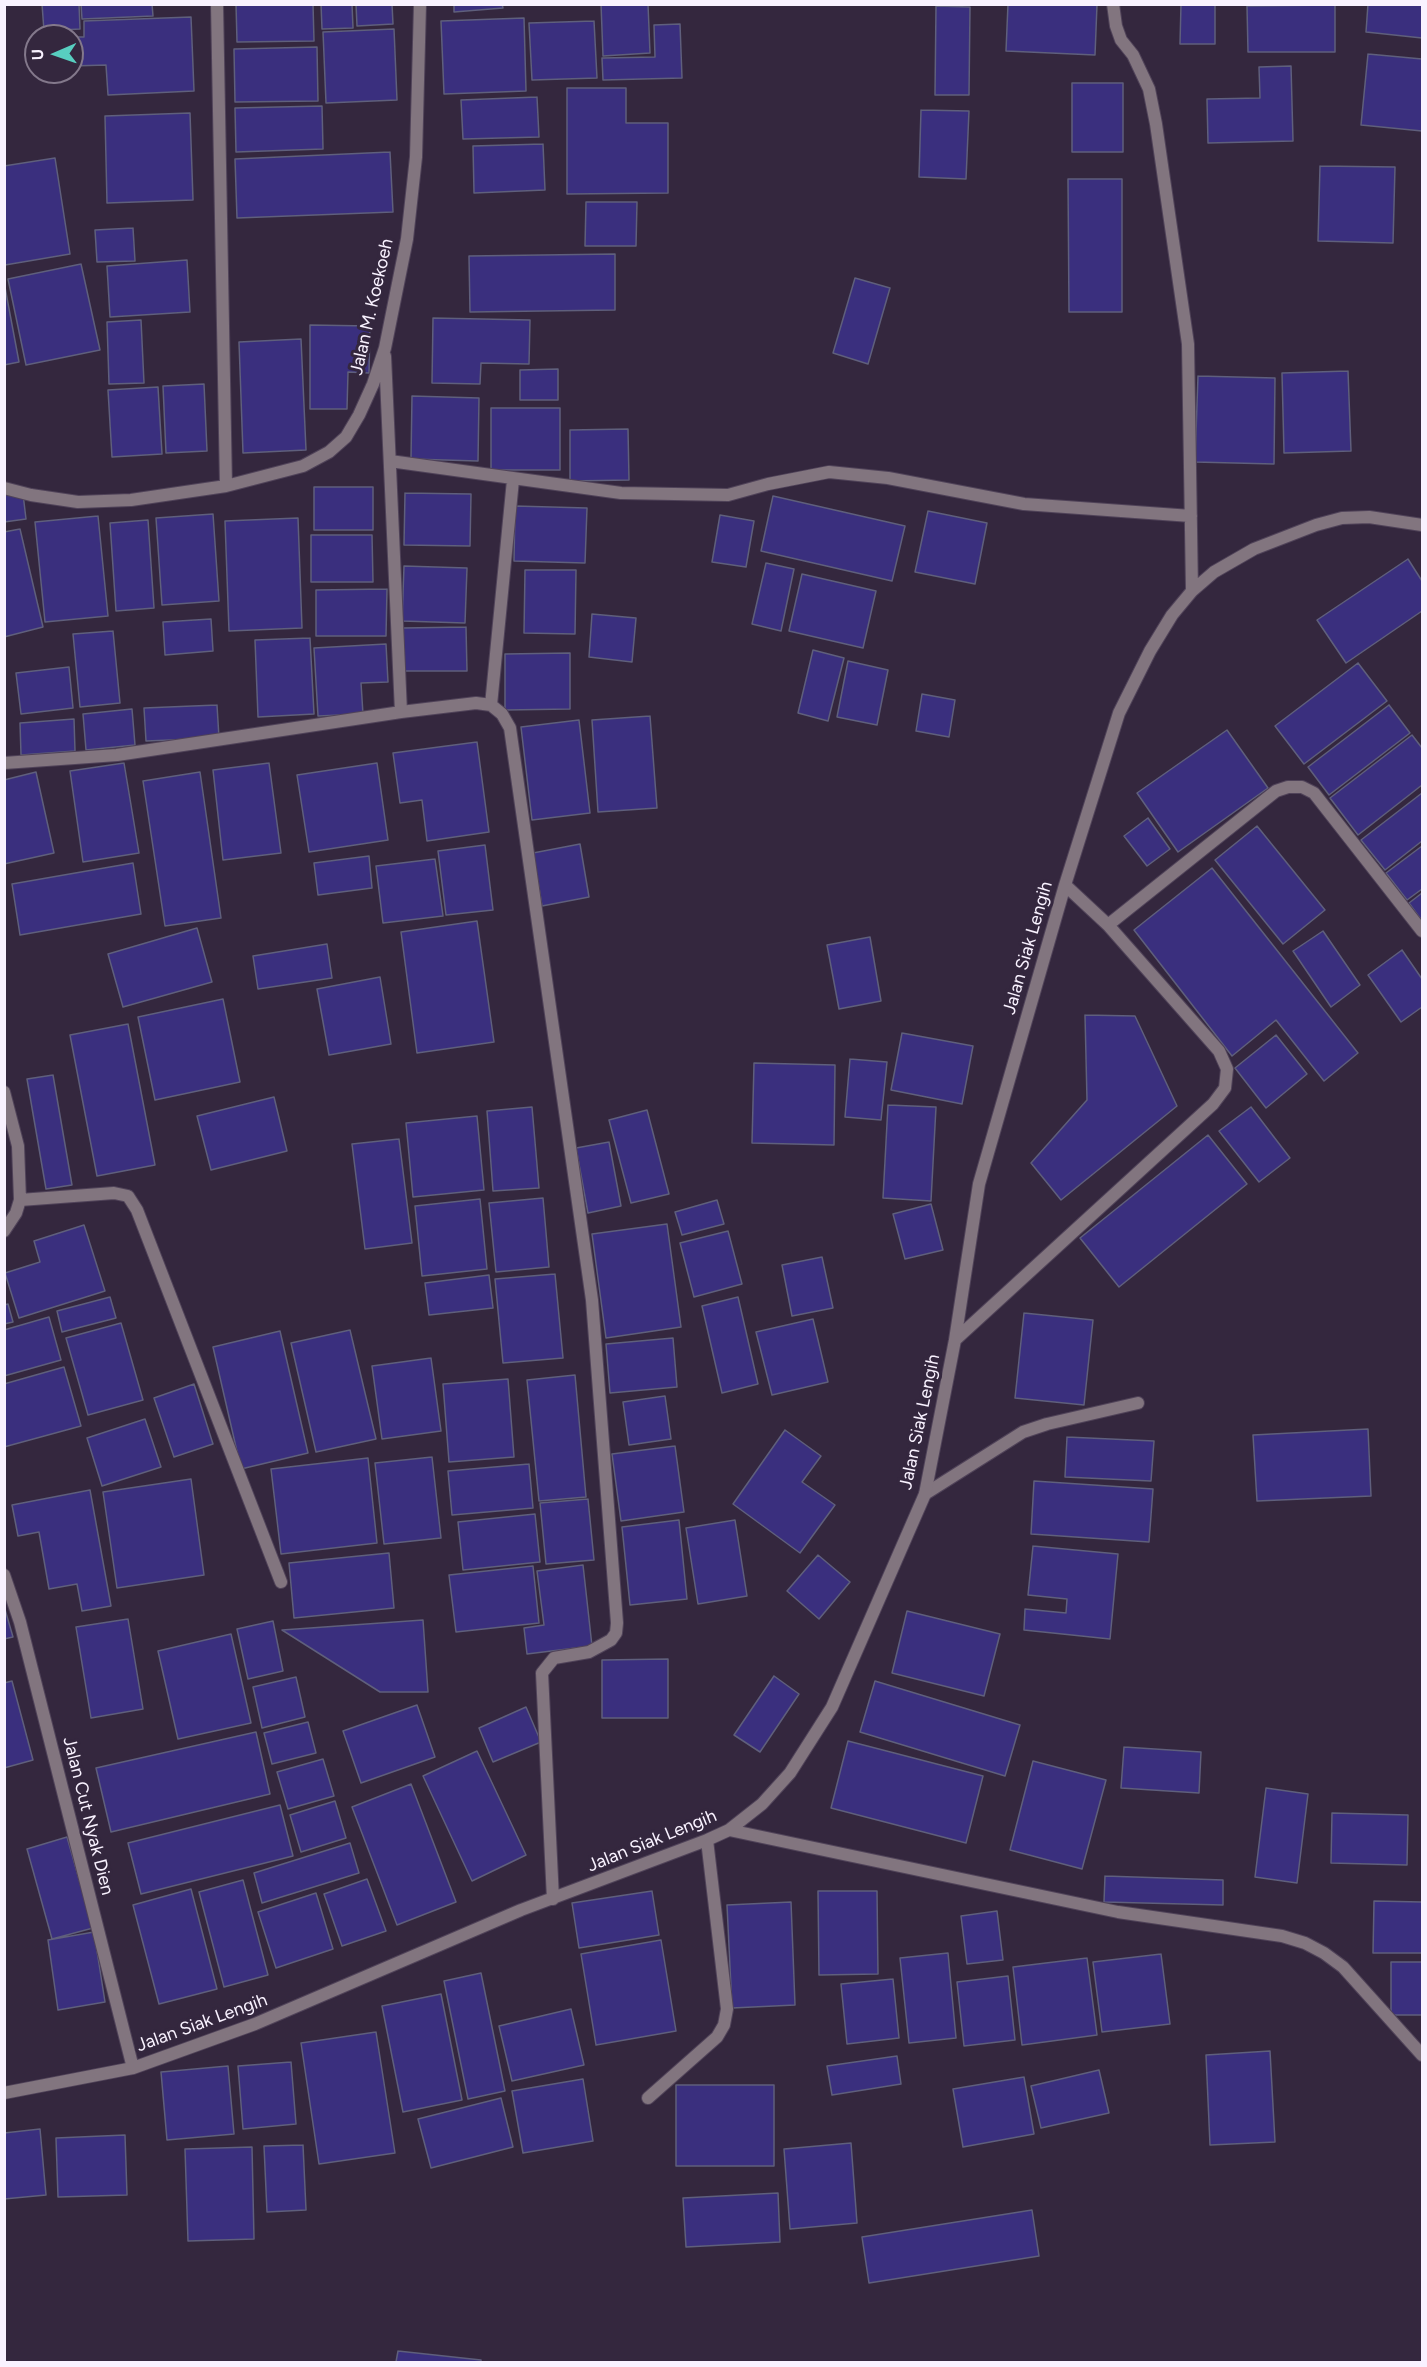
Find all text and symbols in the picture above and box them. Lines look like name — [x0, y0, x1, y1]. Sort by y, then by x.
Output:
north arrow — [24, 24, 84, 84]
text: U — [28, 49, 47, 61]
street label: Jalan M. Koekoeh — [346, 237, 398, 377]
street label: Jalan Siak Lengih — [999, 879, 1057, 1017]
street label: Jalan Siak Lengih — [895, 1352, 945, 1492]
street label: Jalan Cut Nyak Dien — [58, 1735, 118, 1897]
street label: Jalan Siak Lengih — [584, 1805, 720, 1877]
street label: Jalan Siak Lengih — [134, 1989, 270, 2057]

